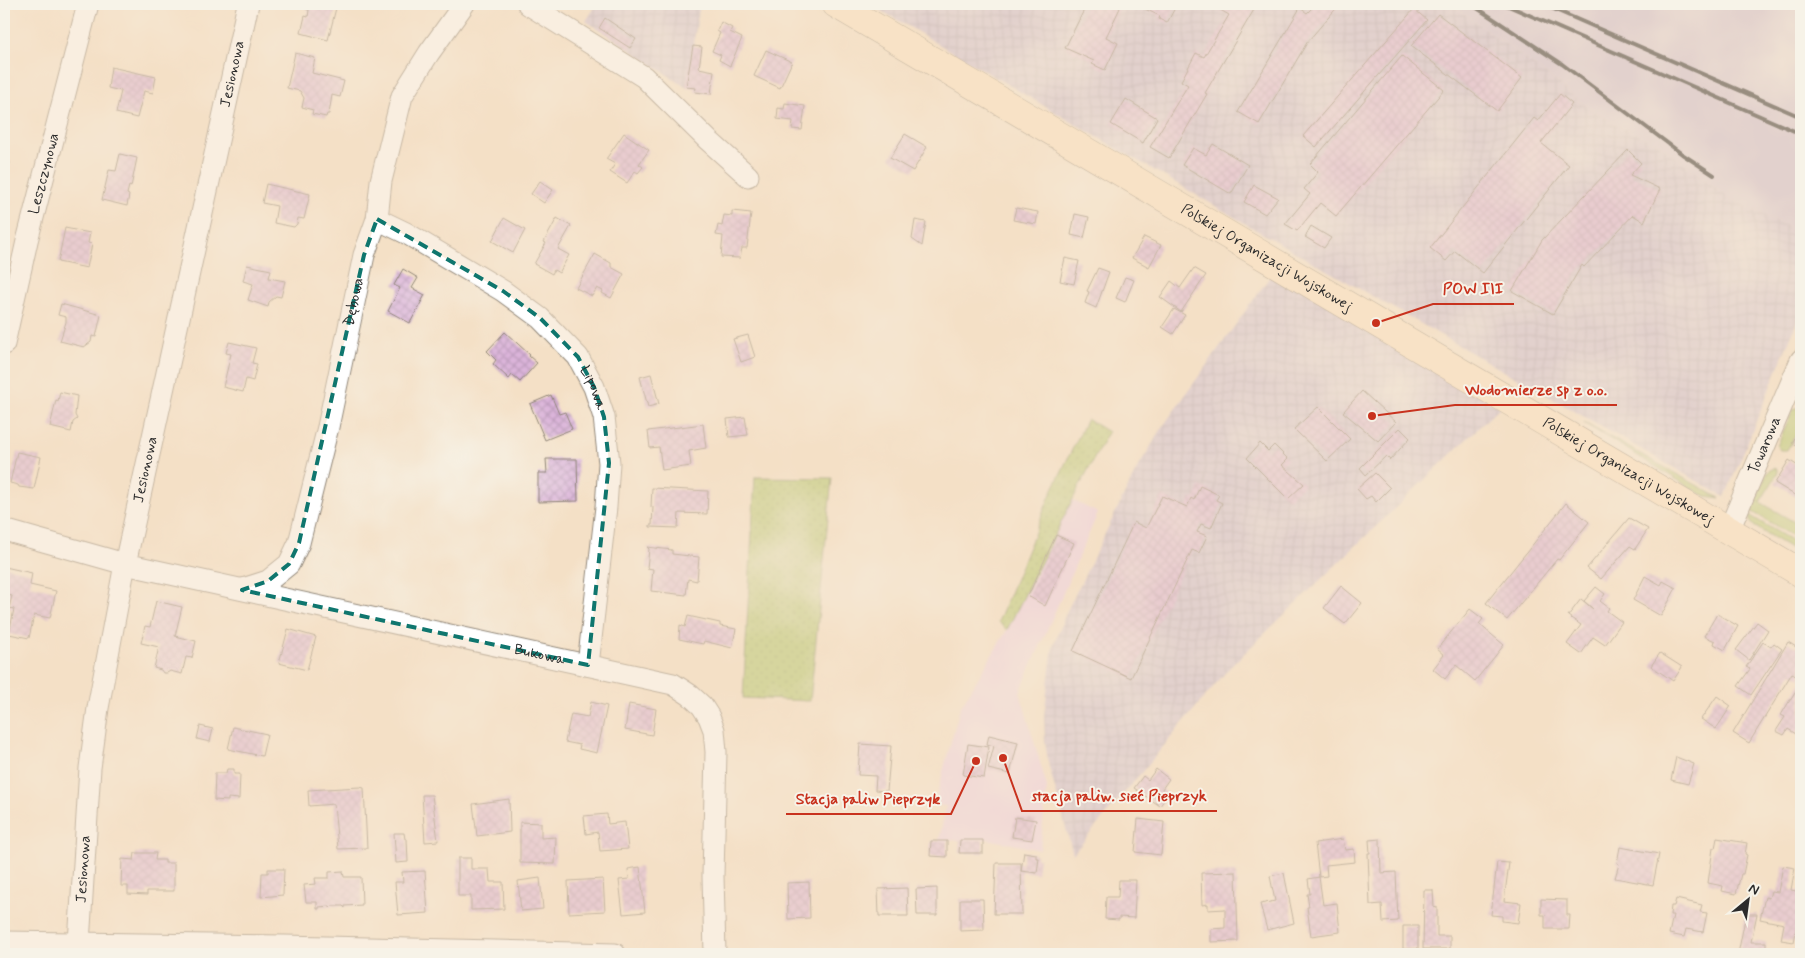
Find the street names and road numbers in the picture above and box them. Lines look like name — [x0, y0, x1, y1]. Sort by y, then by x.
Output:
street label: Jesionowa — [216, 39, 250, 109]
street label: Leszczynowa — [24, 131, 64, 217]
street label: Polskiej Organizacji Wojskowej — [1177, 200, 1356, 316]
street label: Dębowa — [339, 276, 369, 328]
street label: Lipowa — [575, 362, 611, 414]
street label: Polskiej Organizacji Wojskowej — [1539, 413, 1718, 530]
street label: Towarowa — [1744, 413, 1786, 477]
street label: Jesionowa — [129, 434, 163, 505]
street label: Bukowa — [512, 640, 568, 670]
street label: Jesionowa — [72, 835, 96, 903]

